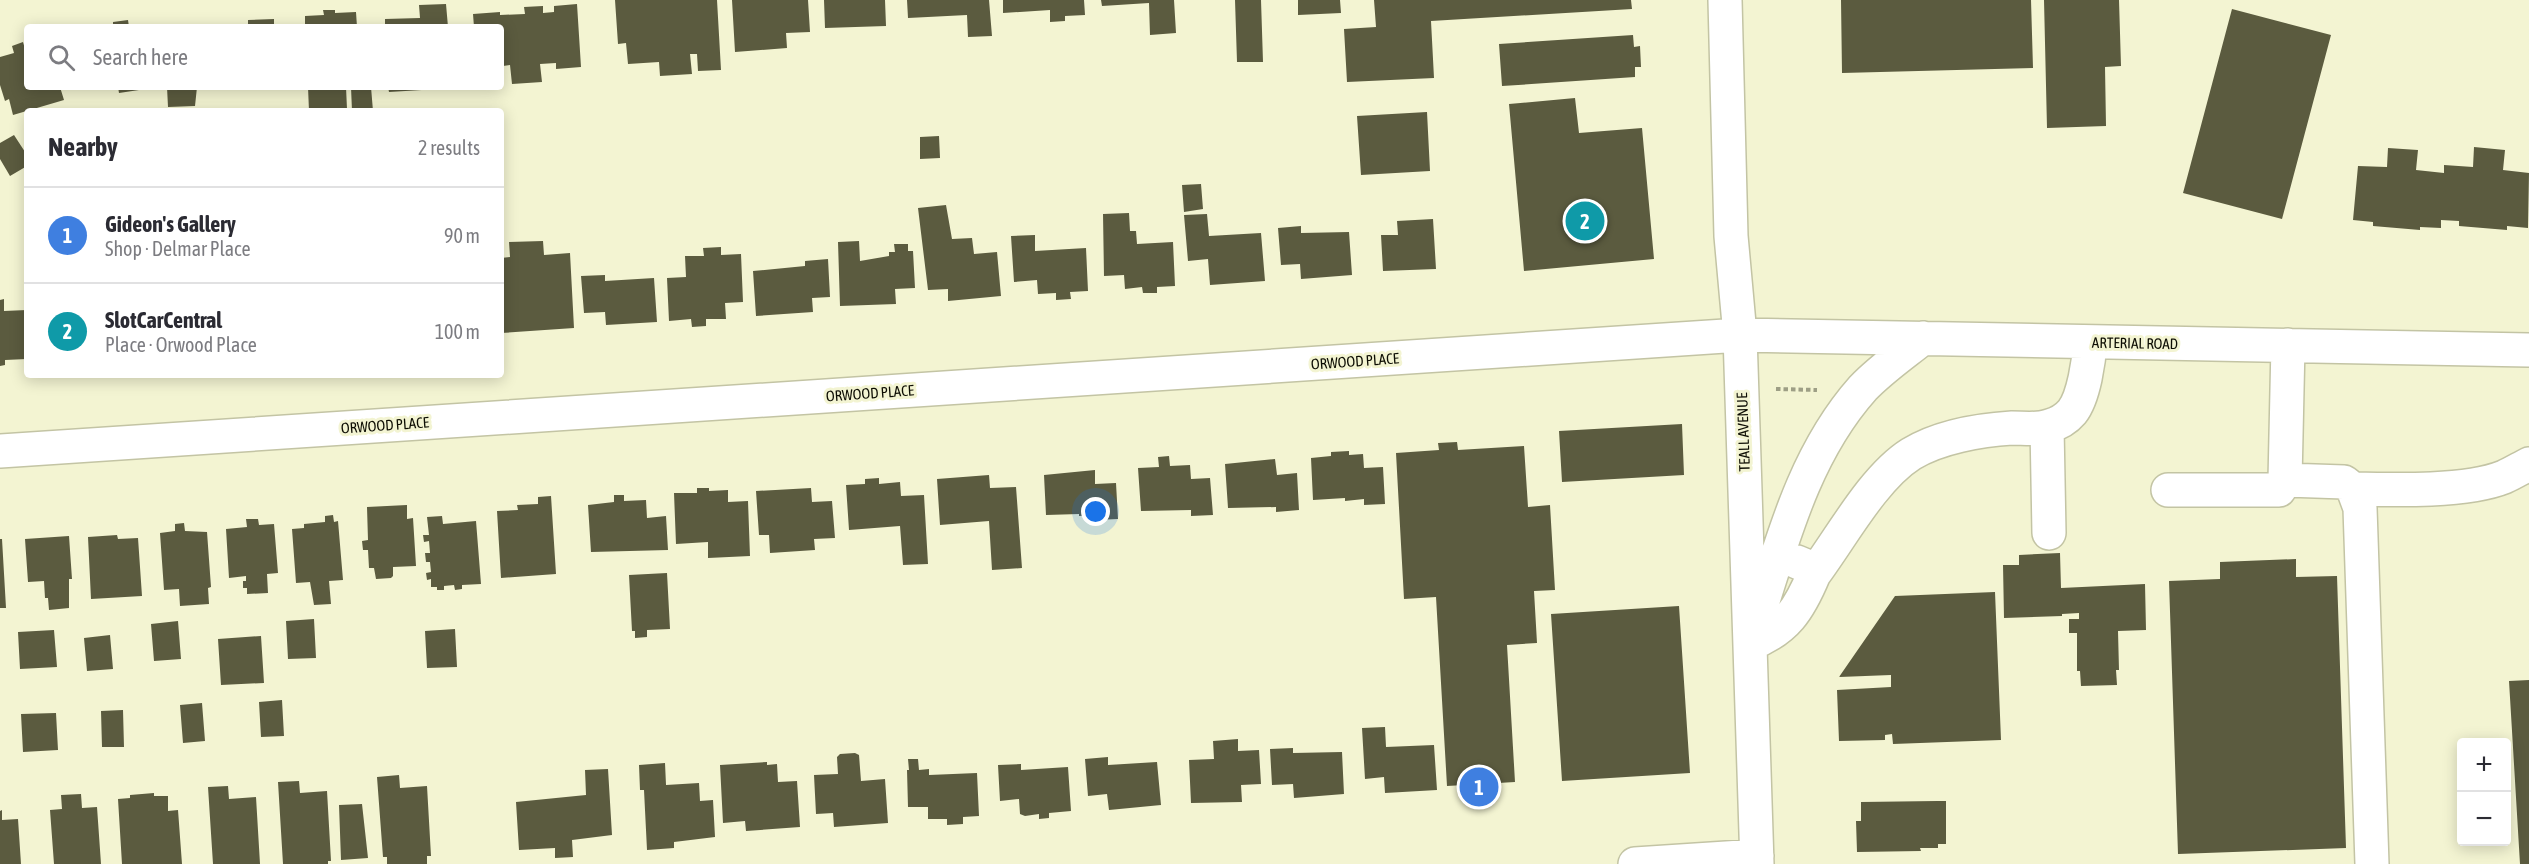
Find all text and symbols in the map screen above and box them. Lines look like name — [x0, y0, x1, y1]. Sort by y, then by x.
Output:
search box — [24, 24, 504, 90]
icon: search — [45, 41, 78, 74]
text: Search here — [93, 44, 188, 70]
text: Nearby — [48, 132, 118, 162]
text: 2 results — [418, 136, 480, 159]
pin: 2 — [1566, 198, 1604, 244]
text: Gideon's Gallery — [105, 211, 236, 237]
text: 1 — [63, 224, 72, 247]
text: 90 m — [444, 224, 480, 247]
text: Shop · Delmar Place — [105, 237, 251, 260]
text: SlotCarCentral — [105, 307, 222, 333]
text: 2 — [63, 320, 72, 343]
text: 100 m — [435, 320, 480, 343]
text: Place · Orwood Place — [105, 333, 257, 356]
street label: ARTERIAL ROAD — [2092, 334, 2178, 352]
street label: ORWOOD PLACE — [1310, 349, 1400, 373]
street label: ORWOOD PLACE — [825, 381, 915, 405]
street label: TEALL AVENUE — [1733, 392, 1753, 472]
street label: ORWOOD PLACE — [340, 413, 430, 437]
your location — [1081, 497, 1110, 526]
map controls — [2457, 738, 2511, 846]
button: + — [2457, 738, 2511, 792]
pin: 1 — [1460, 764, 1498, 810]
button: − — [2457, 792, 2511, 846]

